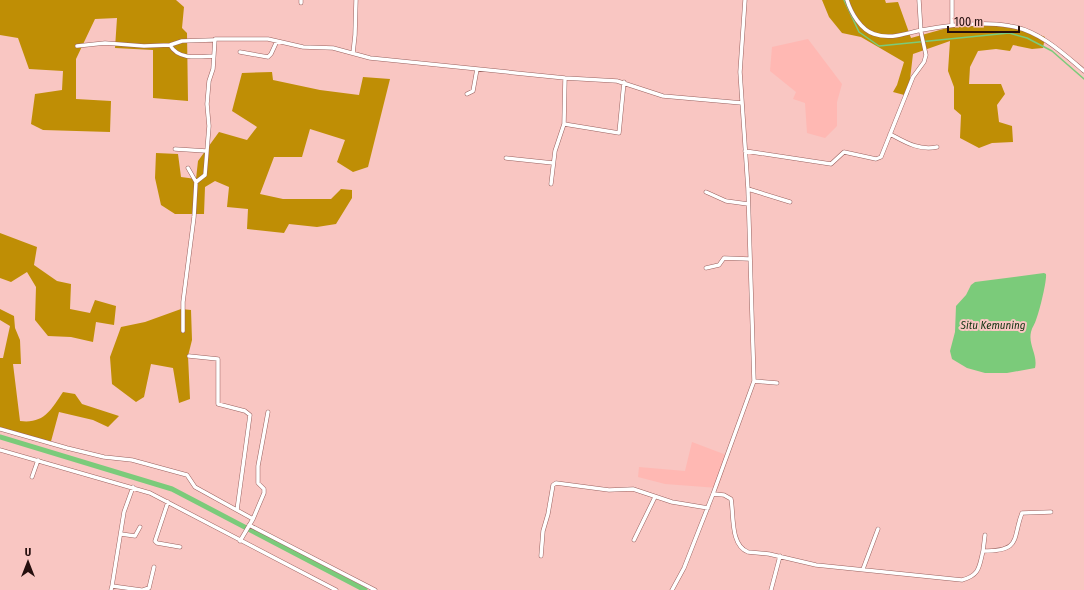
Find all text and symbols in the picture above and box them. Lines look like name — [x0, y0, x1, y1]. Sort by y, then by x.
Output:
scale bar — [948, 8, 1019, 34]
text: 100 m — [954, 15, 983, 29]
water label: Situ Kemuning — [960, 319, 1026, 332]
north arrow — [8, 542, 48, 582]
text: U — [25, 546, 31, 559]

